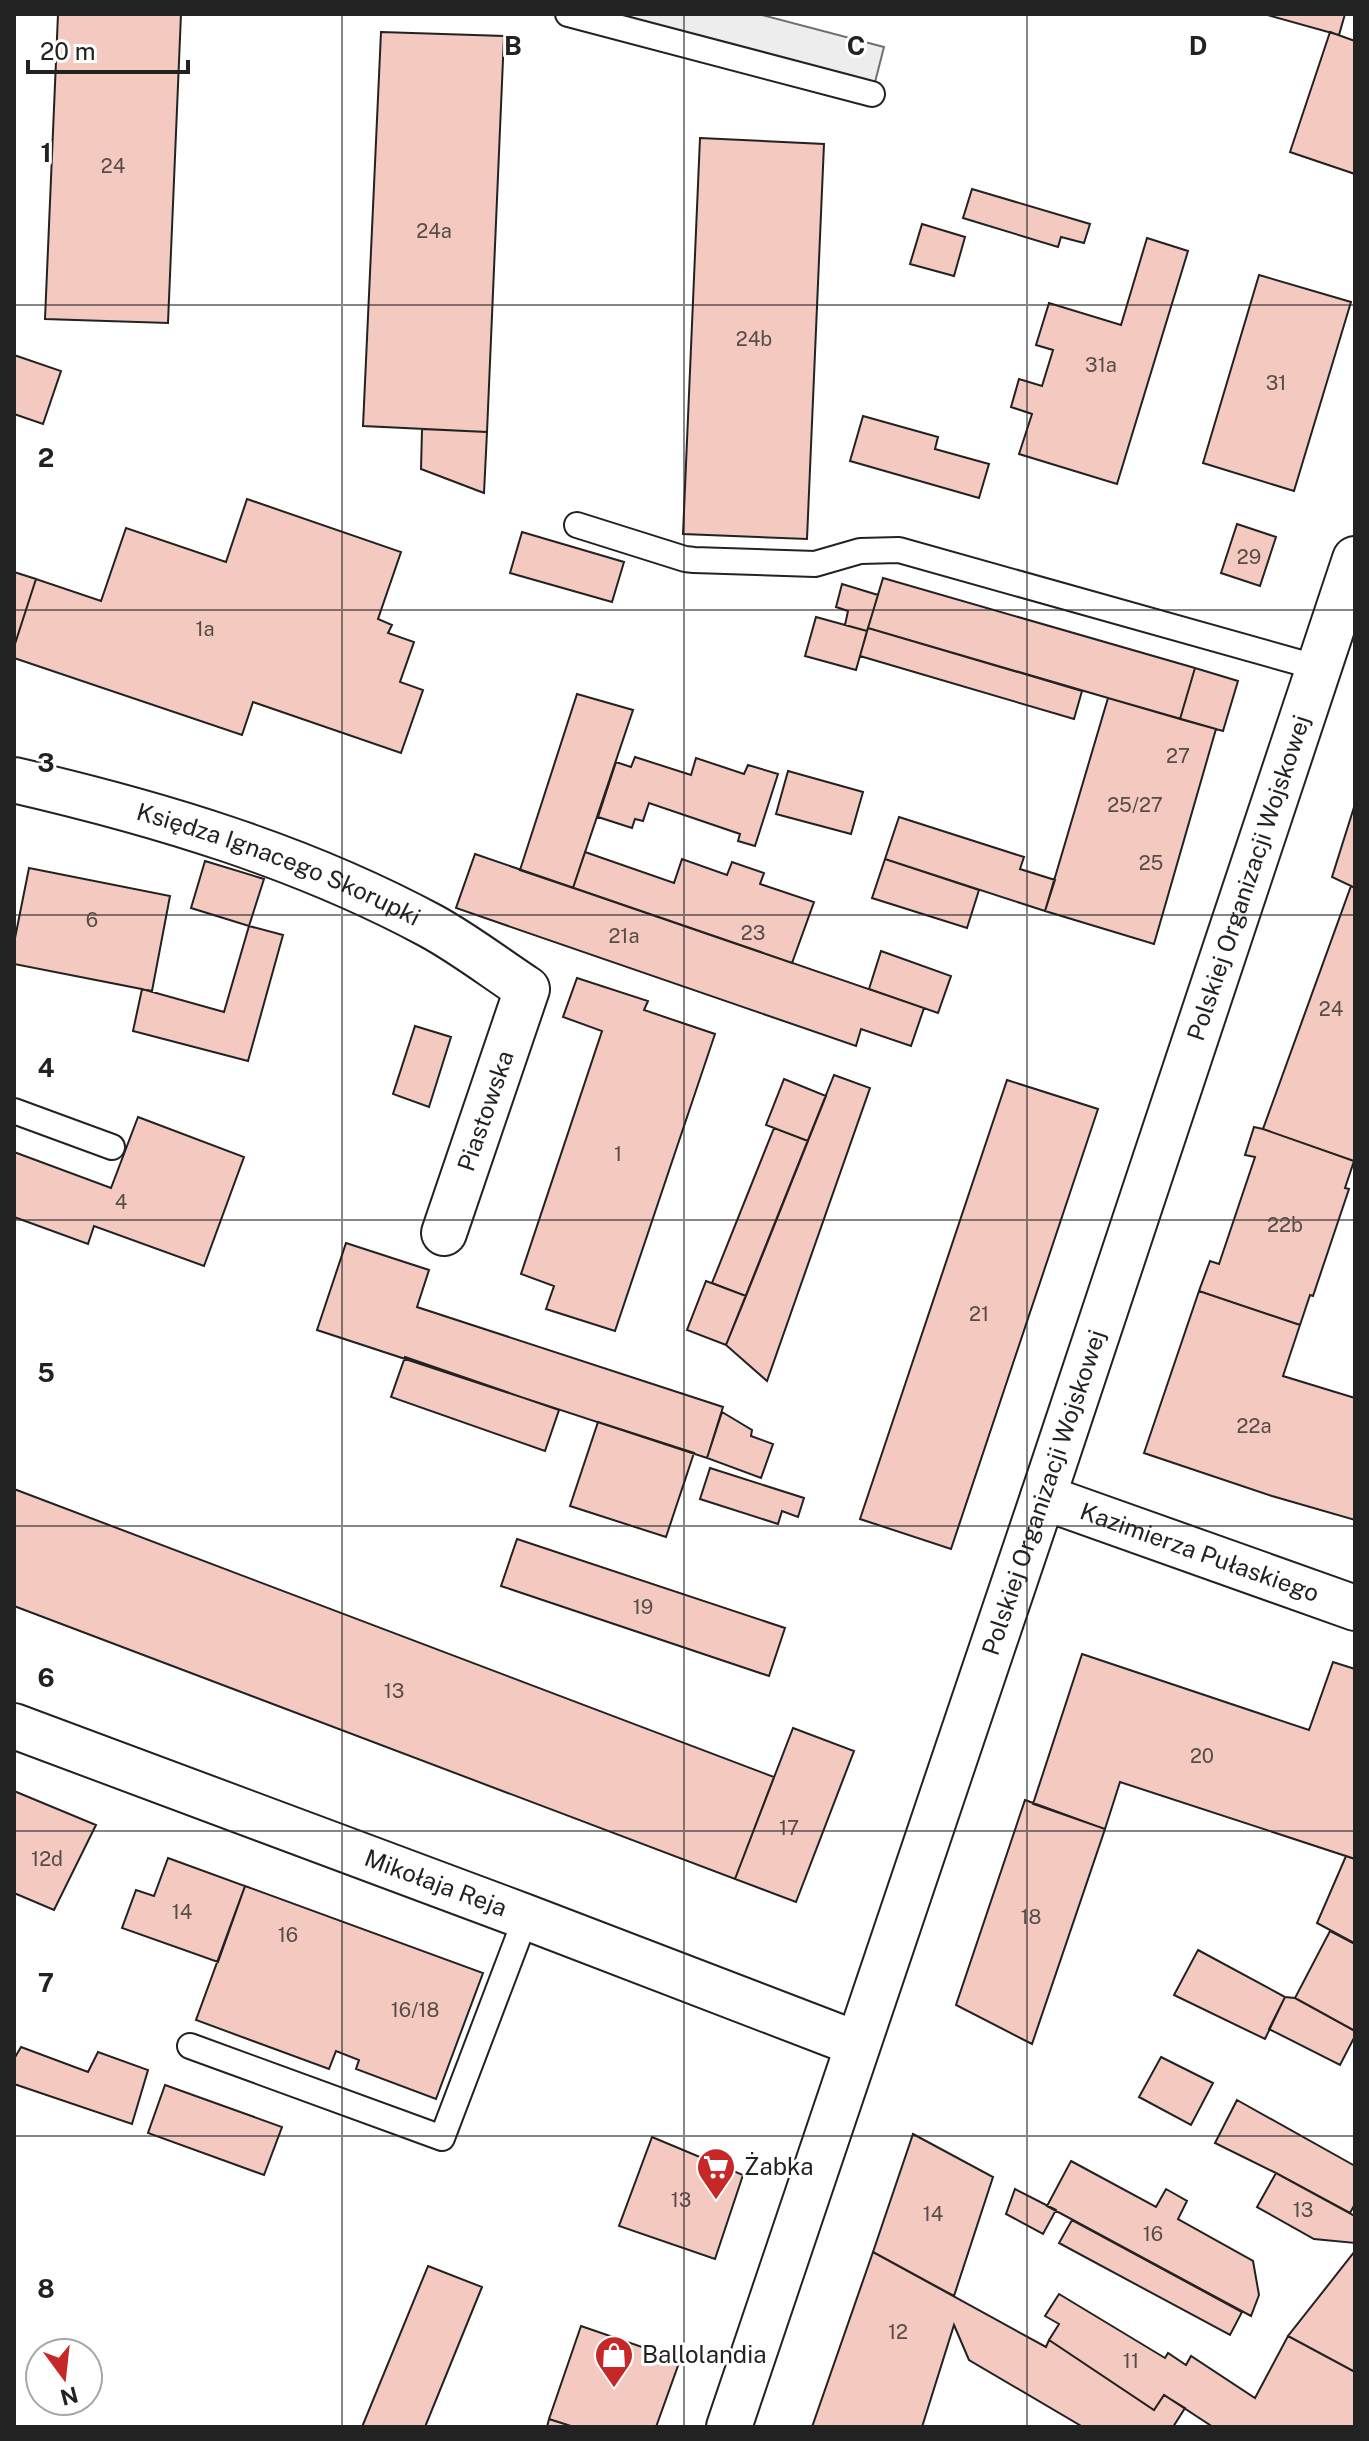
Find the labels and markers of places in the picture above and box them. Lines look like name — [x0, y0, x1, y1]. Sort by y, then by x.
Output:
supermarket icon: Żabka — [695, 2146, 737, 2201]
place label: Żabka — [744, 2152, 813, 2180]
shop icon: Ballolandia — [593, 2334, 635, 2389]
place label: Ballolandia — [642, 2340, 766, 2368]

